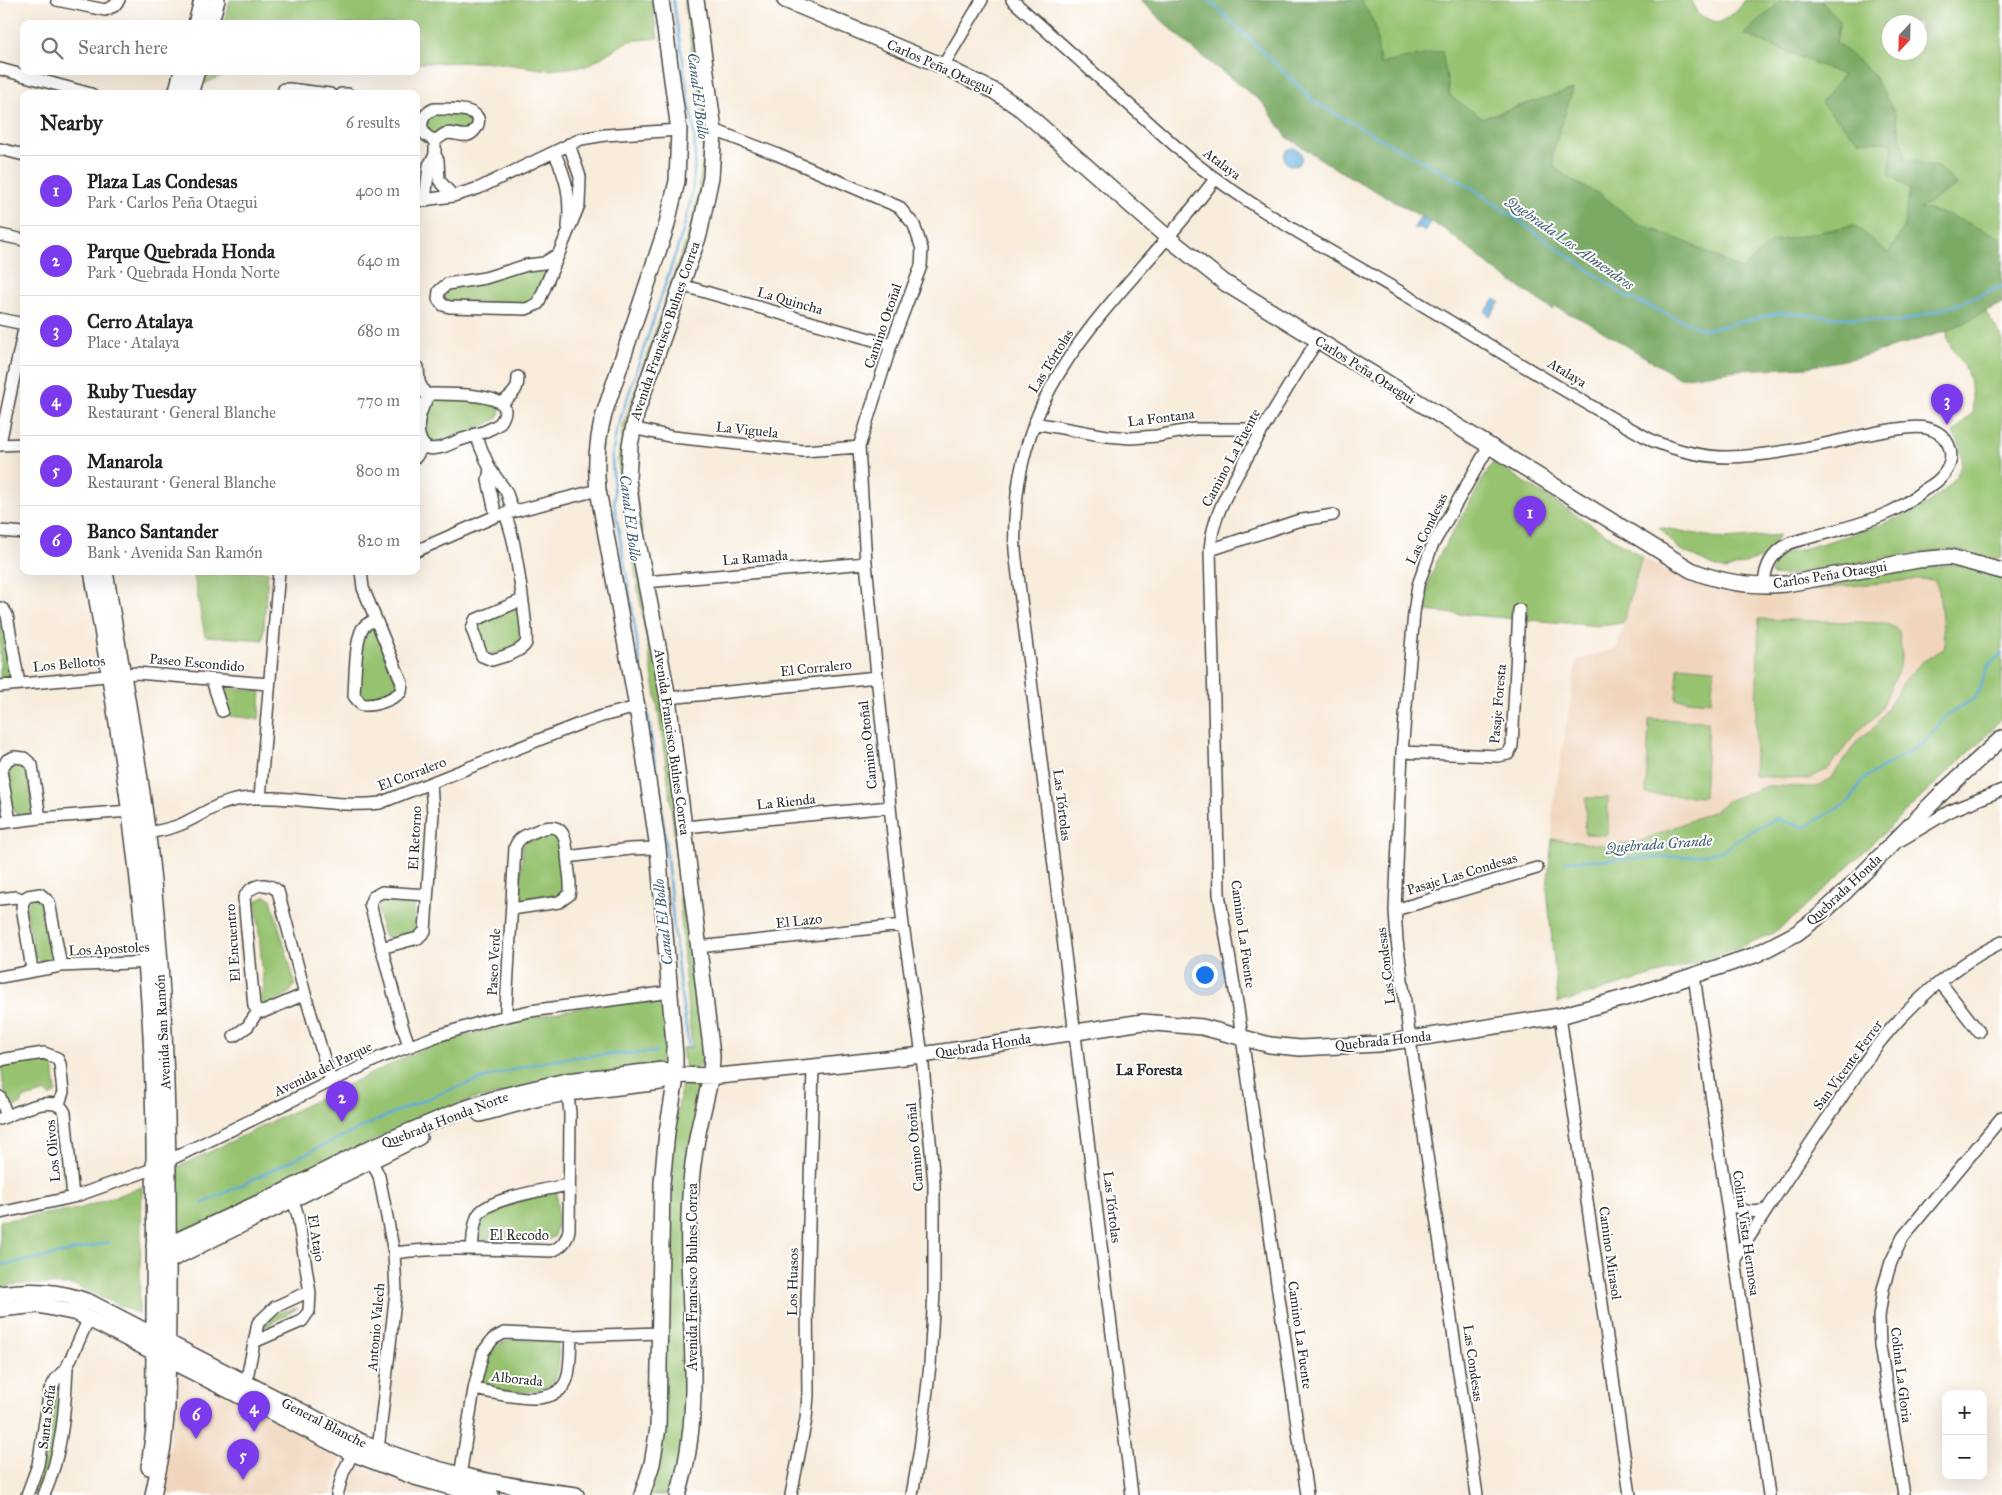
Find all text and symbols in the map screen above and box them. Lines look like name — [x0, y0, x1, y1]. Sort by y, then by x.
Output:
north arrow — [1882, 15, 1927, 60]
search box — [20, 20, 420, 75]
icon: search — [38, 34, 66, 62]
text: Search here — [78, 36, 168, 59]
street label: Carlos Peña Otaegui — [884, 36, 996, 98]
water label: Canal El Bollo — [684, 52, 712, 141]
text: Nearby — [40, 110, 103, 136]
text: 6 results — [346, 113, 400, 132]
street label: Atalaya — [1199, 144, 1244, 184]
text: Plaza Las Condesas — [87, 170, 237, 193]
text: 1 — [53, 181, 59, 200]
text: 400 m — [356, 181, 400, 200]
water label: Quebrada Los Almendros — [1502, 191, 1638, 294]
text: Park · Carlos Peña Otaegui — [87, 193, 258, 212]
street label: Avenida Francisco Bulnes Correa — [626, 239, 704, 424]
text: Parque Quebrada Honda — [87, 240, 275, 263]
text: 2 — [52, 251, 60, 270]
text: 640 m — [357, 251, 400, 270]
text: Park · Quebrada Honda Norte — [87, 263, 280, 282]
street label: Camino Otoñal — [860, 281, 906, 371]
street label: La Quincha — [755, 284, 825, 319]
text: Cerro Atalaya — [87, 310, 193, 333]
text: 3 — [53, 321, 59, 340]
text: 680 m — [357, 321, 400, 340]
street label: Las Tórtolas — [1025, 326, 1077, 396]
street label: Carlos Peña Otaegui — [1312, 332, 1418, 408]
text: Place · Atalaya — [87, 333, 179, 352]
street label: Atalaya — [1544, 354, 1589, 391]
text: Ruby Tuesday — [87, 380, 196, 403]
pin: 3 — [1931, 384, 1963, 425]
text: 4 — [52, 391, 60, 410]
text: 770 m — [357, 391, 400, 410]
text: Restaurant · General Blanche — [87, 403, 276, 422]
street label: La Fontana — [1127, 405, 1195, 431]
street label: Camino La Fuente — [1198, 406, 1264, 510]
street label: La Viguela — [715, 418, 779, 442]
text: Manarola — [87, 450, 163, 473]
text: 5 — [52, 461, 60, 480]
text: 800 m — [356, 461, 400, 480]
text: Restaurant · General Blanche — [87, 473, 276, 492]
water label: Canal El Bollo — [616, 474, 644, 563]
street label: Las Condesas — [1402, 490, 1452, 568]
pin: 1 — [1514, 496, 1546, 537]
text: Banco Santander — [87, 520, 218, 543]
text: 6 — [52, 531, 60, 550]
text: 820 m — [357, 531, 400, 550]
text: Bank · Avenida San Ramón — [87, 543, 263, 562]
street label: La Ramada — [722, 547, 789, 569]
street label: Carlos Peña Otaegui — [1772, 558, 1888, 592]
street label: Avenida Francisco Bulnes Correa — [650, 647, 694, 836]
street label: Paseo Escondido — [149, 650, 245, 676]
street label: Los Bellotos — [32, 652, 106, 676]
street label: El Corralero — [779, 656, 853, 680]
street label: Pasaje Foresta — [1486, 663, 1510, 745]
street label: Camino Otoñal — [855, 700, 881, 790]
street label: El Corralero — [375, 753, 449, 795]
street label: Las Tórtolas — [1049, 768, 1075, 842]
street label: La Rienda — [756, 790, 816, 814]
street label: El Retorno — [405, 805, 425, 871]
water label: Quebrada Grande — [1604, 831, 1713, 857]
street label: Pasaje Las Condesas — [1405, 849, 1519, 899]
street label: Quebrada Honda — [1803, 851, 1885, 929]
water label: Canal El Bollo — [649, 878, 676, 966]
street label: Camino La Fuente — [1227, 879, 1259, 989]
street label: El Encuentro — [222, 903, 244, 983]
street label: El Lazo — [775, 910, 823, 932]
street label: Las Condesas — [1373, 926, 1399, 1006]
street label: Paseo Verde — [484, 928, 504, 996]
street label: Los Apostoles — [68, 938, 150, 960]
your location — [1192, 962, 1218, 988]
street label: Avenida San Ramón — [151, 974, 175, 1091]
street label: San Vicente Ferrer — [1810, 1016, 1887, 1113]
street label: Quebrada Honda — [1334, 1027, 1432, 1055]
street label: Quebrada Honda — [934, 1030, 1032, 1062]
street label: Avenida del Parque — [270, 1038, 375, 1101]
district label: La Foresta — [1116, 1061, 1183, 1079]
pin: 2 — [326, 1081, 358, 1122]
street label: Quebrada Honda Norte — [379, 1088, 511, 1152]
street label: Camino Otoñal — [903, 1102, 927, 1192]
street label: Los Olivos — [42, 1119, 64, 1183]
street label: Colina Vista Hermosa — [1729, 1169, 1763, 1297]
street label: Las Tórtolas — [1099, 1170, 1125, 1244]
street label: Avenida Francisco Bulnes Correa — [684, 1183, 701, 1372]
street label: Camino Mirasol — [1595, 1205, 1625, 1301]
street label: El Atajo — [304, 1213, 328, 1263]
street label: El Recodo — [489, 1227, 549, 1244]
street label: Los Huasos — [784, 1248, 802, 1316]
street label: Camino La Fuente — [1284, 1280, 1316, 1390]
street label: Antonio Valech — [364, 1282, 388, 1373]
street label: Las Condesas — [1459, 1323, 1487, 1403]
street label: Colina La Gloria — [1887, 1326, 1915, 1424]
street label: Alborada — [490, 1368, 543, 1390]
street label: Santa Sofía — [35, 1384, 59, 1450]
map controls — [1942, 1390, 1987, 1480]
button: + — [1942, 1390, 1987, 1435]
pin: 4 — [238, 1391, 270, 1432]
street label: General Blanche — [279, 1394, 370, 1452]
pin: 6 — [180, 1398, 212, 1439]
button: − — [1942, 1435, 1987, 1480]
pin: 5 — [227, 1439, 259, 1480]

